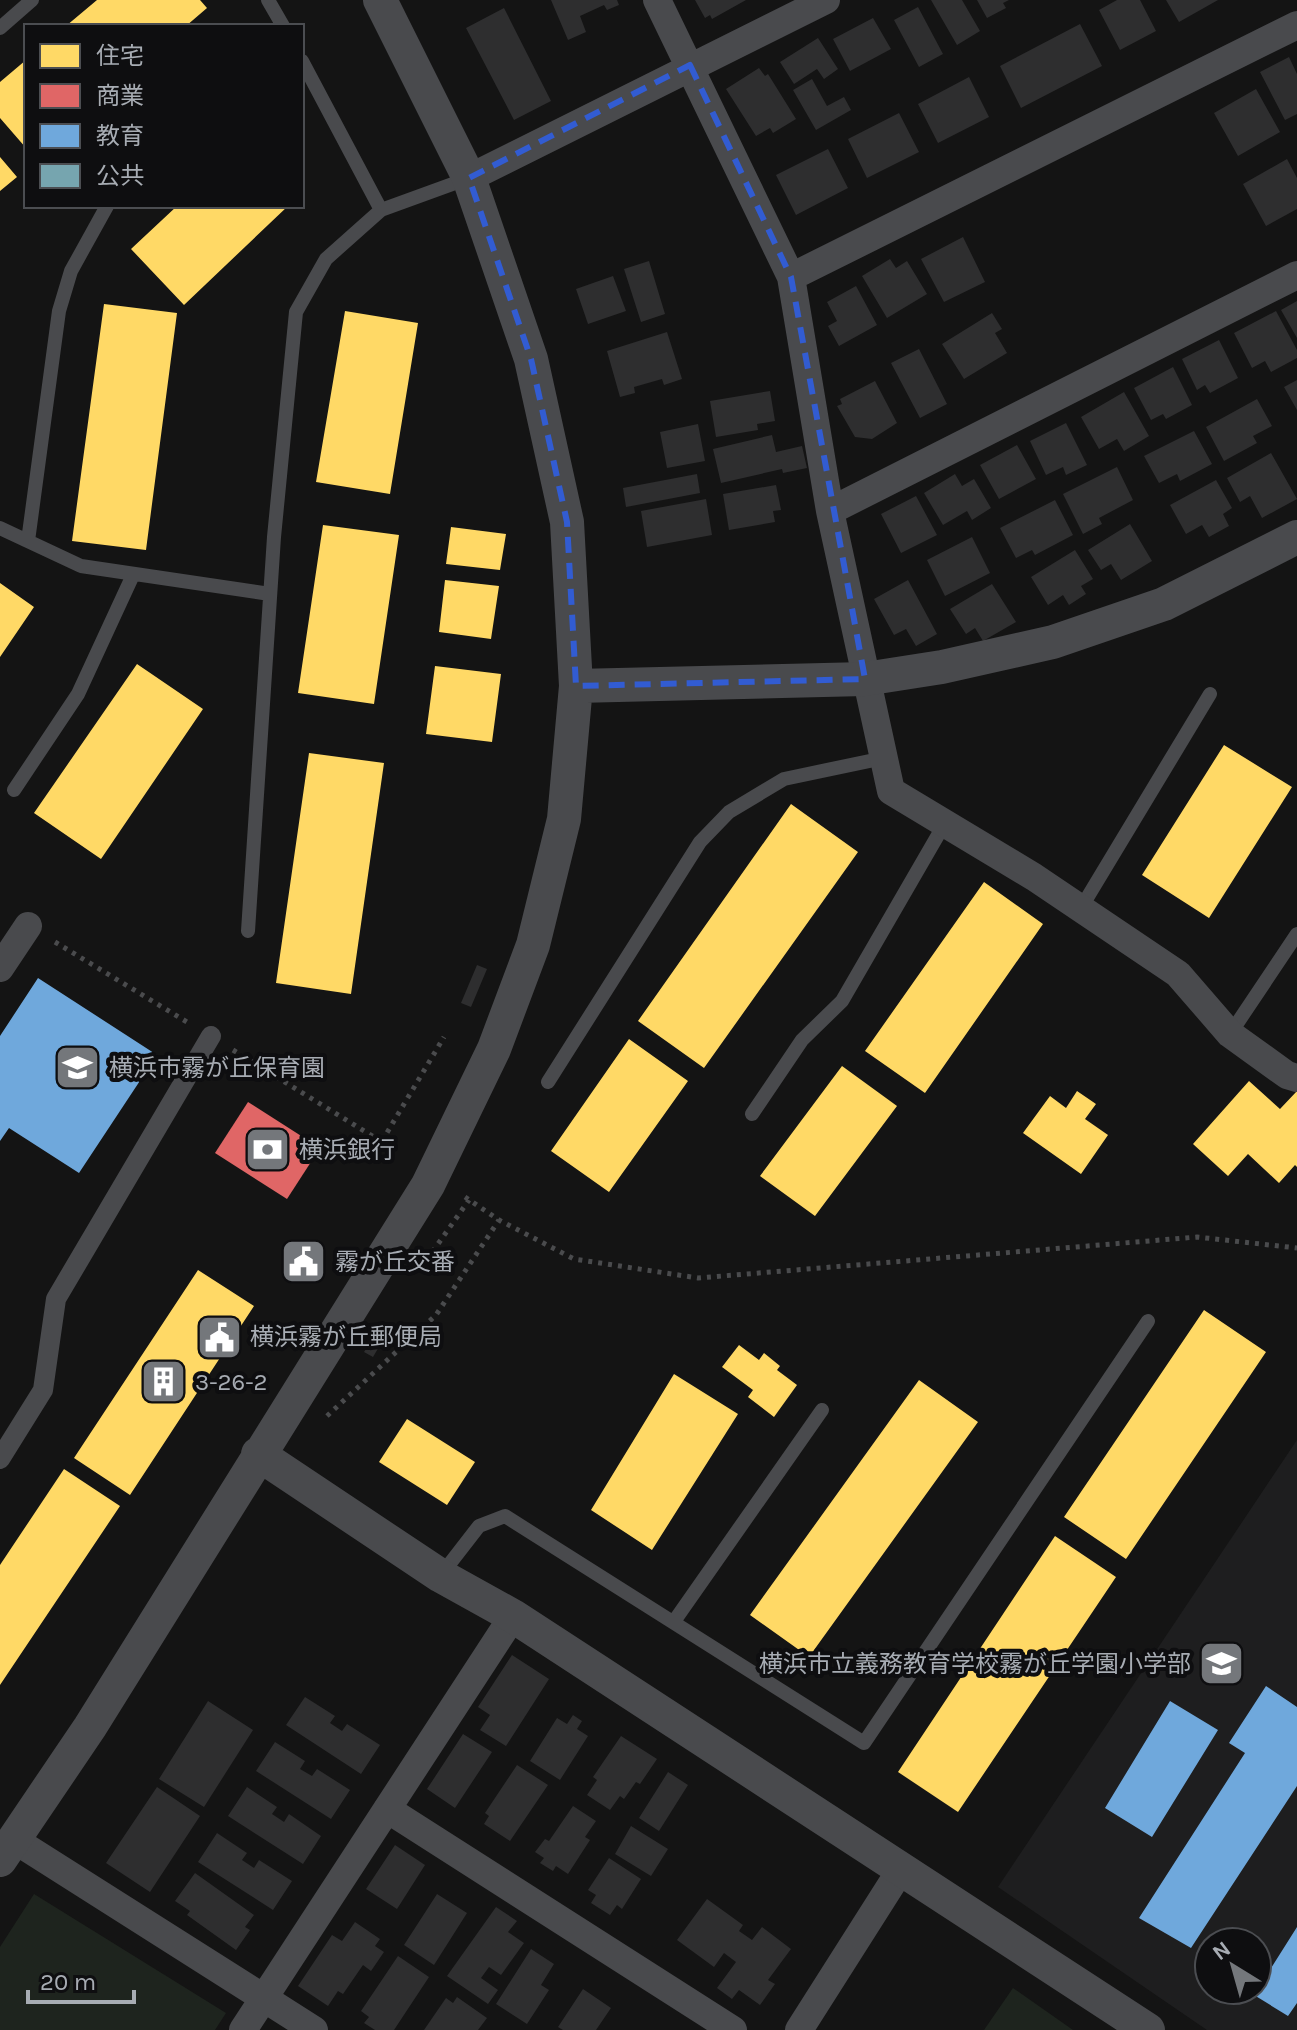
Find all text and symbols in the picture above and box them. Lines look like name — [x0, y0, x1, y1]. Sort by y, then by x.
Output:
legend — [24, 24, 304, 208]
text: 住宅 — [96, 42, 144, 70]
text: 商業 — [96, 82, 144, 110]
text: 教育 — [96, 122, 144, 150]
text: 公共 — [96, 162, 144, 190]
school or university icon: 横浜市霧が丘保育園 — [54, 1044, 102, 1092]
place label: 横浜市霧が丘保育園 — [109, 1054, 325, 1082]
bank icon: 横浜銀行 — [244, 1126, 292, 1174]
place label: 横浜銀行 — [299, 1136, 395, 1164]
public building icon: 霧が丘交番 — [280, 1238, 328, 1286]
place label: 霧が丘交番 — [335, 1248, 455, 1276]
public building icon: 横浜霧が丘郵便局 — [195, 1313, 243, 1361]
place label: 横浜霧が丘郵便局 — [250, 1323, 442, 1351]
building icon: 3-26-2 — [140, 1358, 188, 1406]
place label: 3-26-2 — [195, 1368, 267, 1396]
school or university icon: 横浜市立義務教育学校霧が丘学園小学部 — [1198, 1640, 1246, 1688]
place label: 横浜市立義務教育学校霧が丘学園小学部 — [759, 1650, 1191, 1678]
north arrow — [1193, 1926, 1273, 2006]
text: N — [1207, 1936, 1236, 1966]
scale bar — [28, 1954, 134, 2004]
text: 20 m — [40, 1968, 96, 1996]

